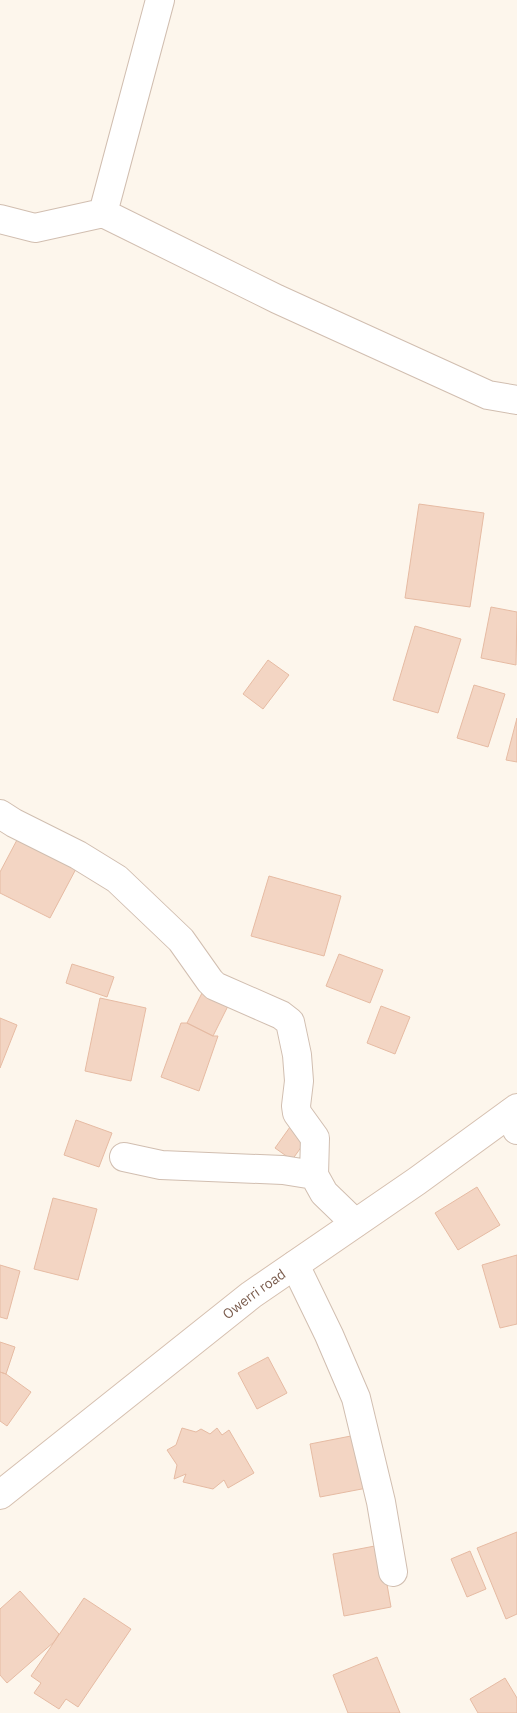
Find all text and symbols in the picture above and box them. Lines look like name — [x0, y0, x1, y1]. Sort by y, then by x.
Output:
street label: Owerri road — [219, 1265, 289, 1323]

